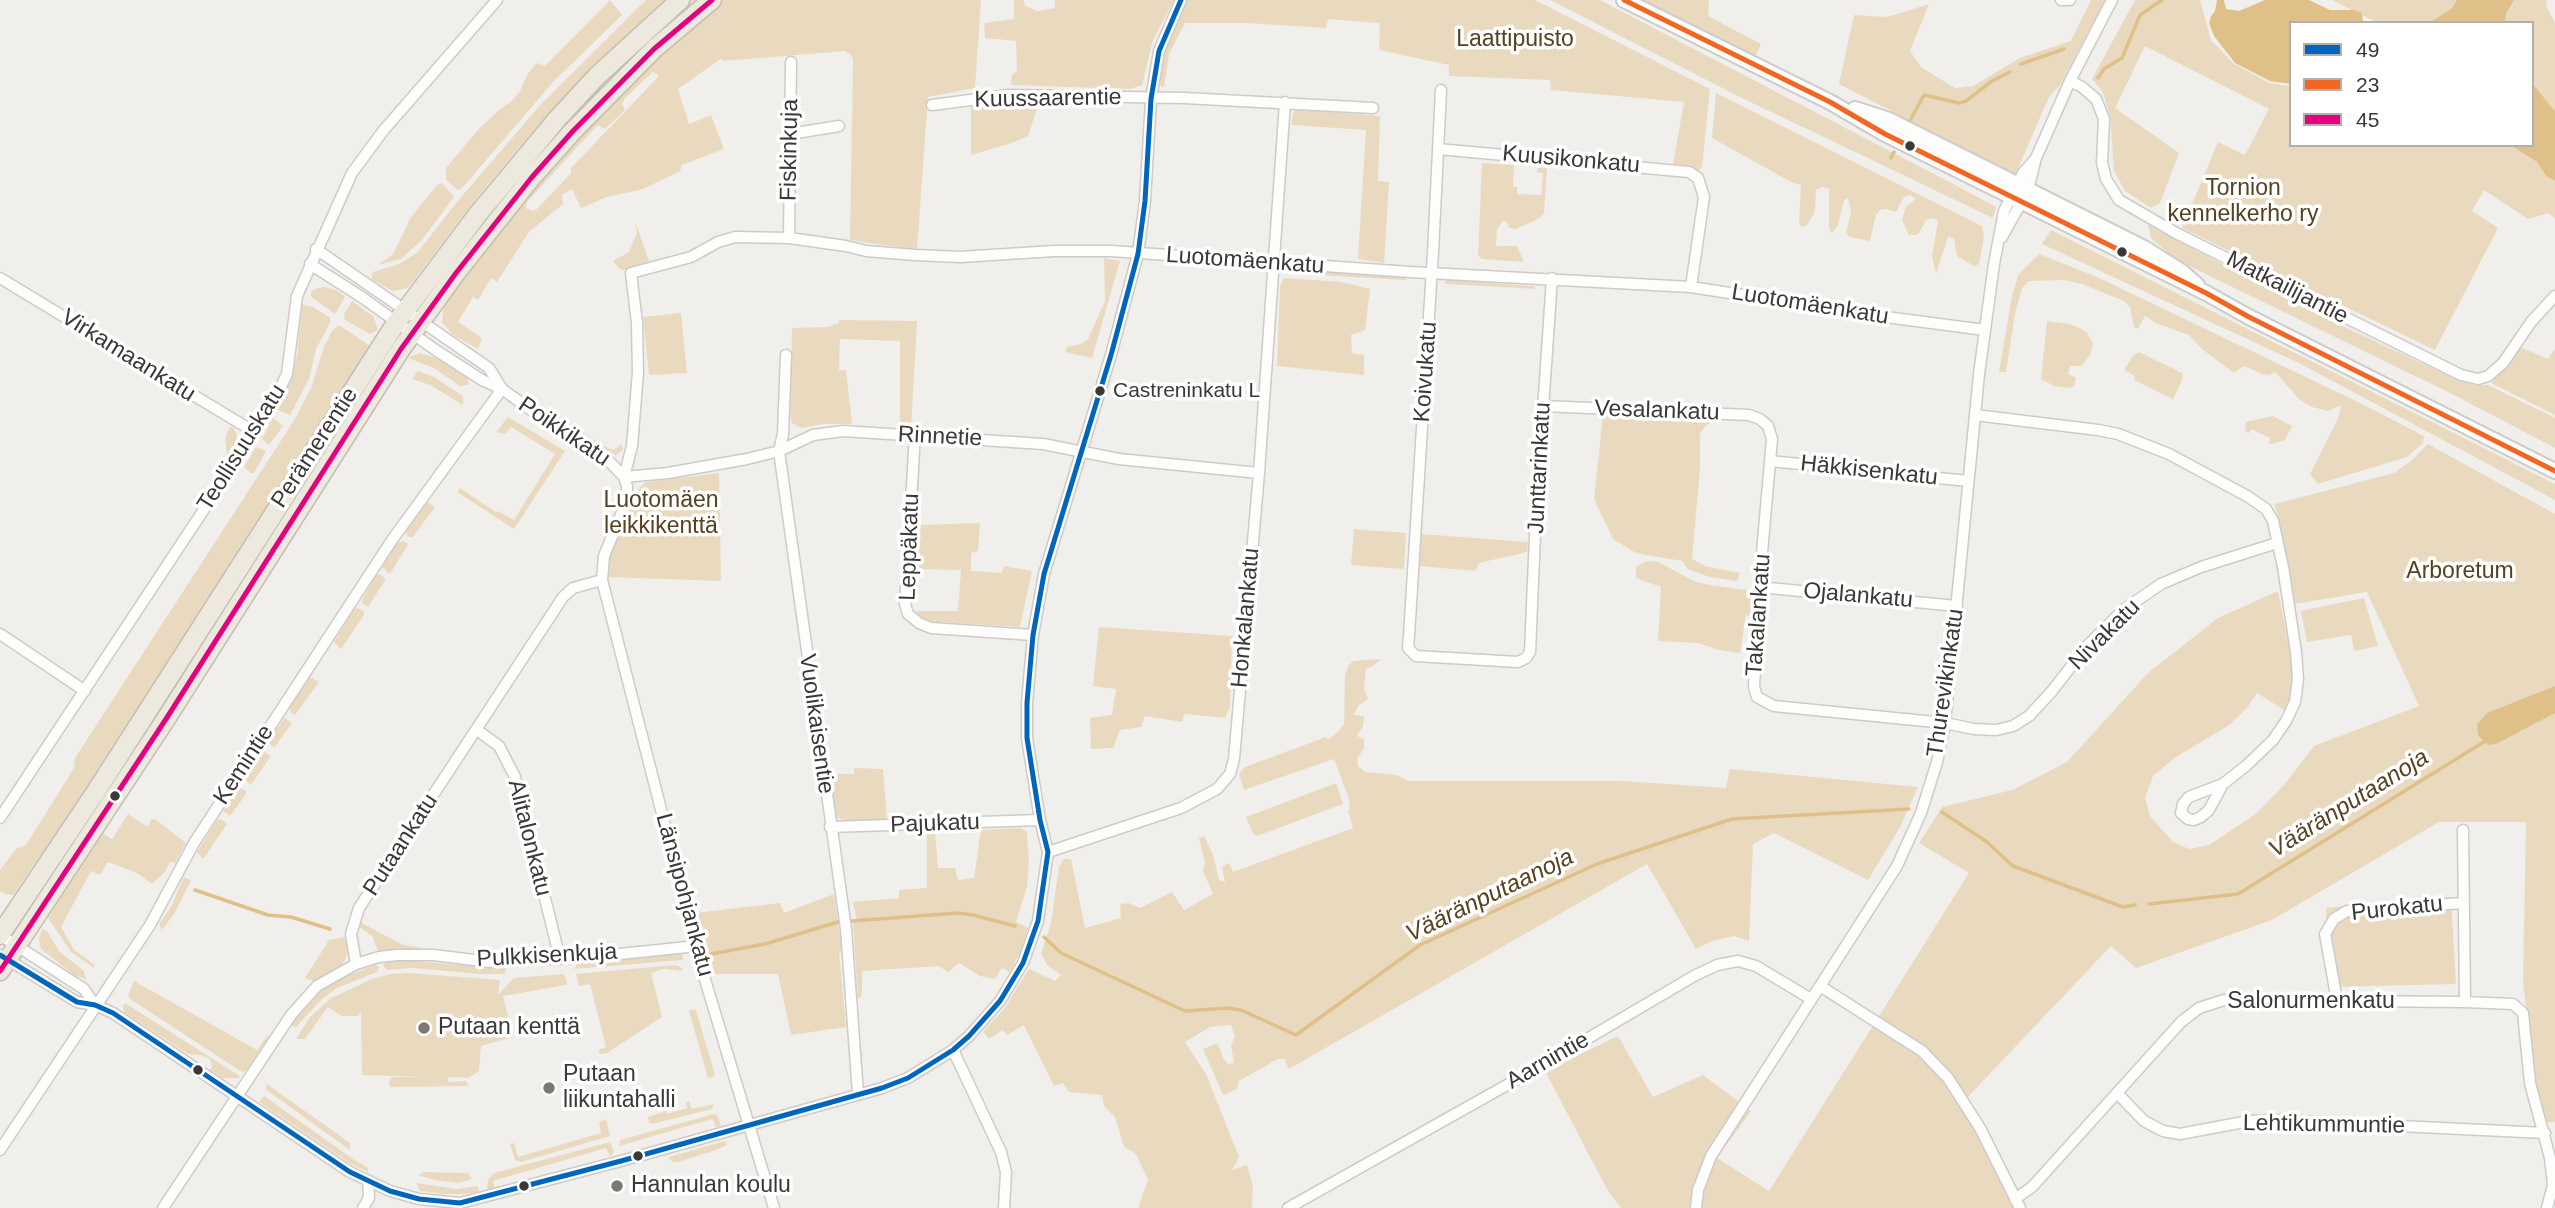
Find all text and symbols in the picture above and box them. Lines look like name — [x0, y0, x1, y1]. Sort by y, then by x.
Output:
legend — [2289, 21, 2534, 147]
park label: Laattipuisto — [1456, 26, 1574, 54]
text: 49 — [2356, 38, 2379, 61]
text: 23 — [2356, 73, 2379, 96]
street label: Kuussaarentie — [974, 84, 1122, 114]
street label: Fiskinkuja — [775, 99, 805, 201]
text: 45 — [2356, 108, 2379, 131]
unlabelled marker — [1903, 139, 1917, 153]
street label: Kuusikonkatu — [1501, 140, 1641, 180]
park label: Tornion kennelkerho ry — [2168, 175, 2318, 229]
street label: Luotomäenkatu — [1165, 242, 1325, 280]
unlabelled marker — [2115, 245, 2129, 259]
street label: Matkailijantie — [2222, 246, 2352, 330]
street label: Luotomäenkatu — [1730, 279, 1890, 331]
street label: Virkamaankatu — [56, 304, 200, 408]
street label: Koivukatu — [1409, 321, 1443, 423]
place label: Castreninkatu L — [1113, 378, 1260, 404]
street label: Teollisuuskatu — [192, 379, 292, 517]
street label: Perämerentie — [266, 383, 364, 513]
marker: Castreninkatu L — [1093, 384, 1107, 398]
street label: Poikkikatu — [513, 391, 615, 473]
street label: Vesalankatu — [1594, 395, 1720, 427]
street label: Junttarinkatu — [1523, 402, 1557, 534]
street label: Rinnetie — [897, 421, 983, 453]
street label: Häkkisenkatu — [1799, 450, 1939, 492]
park label: Luotomäen leikkikenttä — [603, 487, 719, 541]
street label: Leppäkatu — [894, 493, 926, 601]
street label: Honkalankatu — [1226, 547, 1266, 689]
street label: Takalankatu — [1741, 553, 1777, 677]
park label: Arboretum — [2406, 558, 2514, 586]
street label: Ojalankatu — [1802, 577, 1914, 615]
street label: Nivakatu — [2064, 594, 2146, 676]
street label: Thurevikinkatu — [1922, 607, 1970, 759]
street label: Vuolikaisentie — [793, 652, 839, 796]
street label: Kemintie — [208, 720, 280, 810]
water label: Vääränputaanoja — [2264, 743, 2434, 865]
street label: Alitalonkatu — [501, 777, 557, 899]
unlabelled marker — [108, 789, 122, 803]
street label: Putaankatu — [358, 789, 444, 901]
street label: Pajukatu — [890, 809, 980, 839]
street label: Länsipohjankatu — [649, 811, 719, 979]
water label: Vääränputaanoja — [1402, 843, 1578, 949]
street label: Purokatu — [2350, 890, 2444, 928]
street label: Pulkkisenkuja — [476, 939, 618, 973]
street label: Salonurmenkatu — [2227, 988, 2395, 1016]
place label: Putaan kenttä — [438, 1014, 580, 1042]
marker: Putaan kenttä — [416, 1020, 432, 1036]
street label: Aarnintie — [1502, 1026, 1594, 1096]
place label: Putaan liikuntahalli — [563, 1061, 676, 1115]
unlabelled marker — [191, 1063, 205, 1077]
marker: Putaan liikuntahalli — [541, 1080, 557, 1096]
street label: Lehtikummuntie — [2243, 1110, 2405, 1140]
unlabelled marker — [631, 1149, 645, 1163]
place label: Hannulan koulu — [631, 1172, 791, 1200]
marker: Hannulan koulu — [609, 1178, 625, 1194]
unlabelled marker — [517, 1179, 531, 1193]

